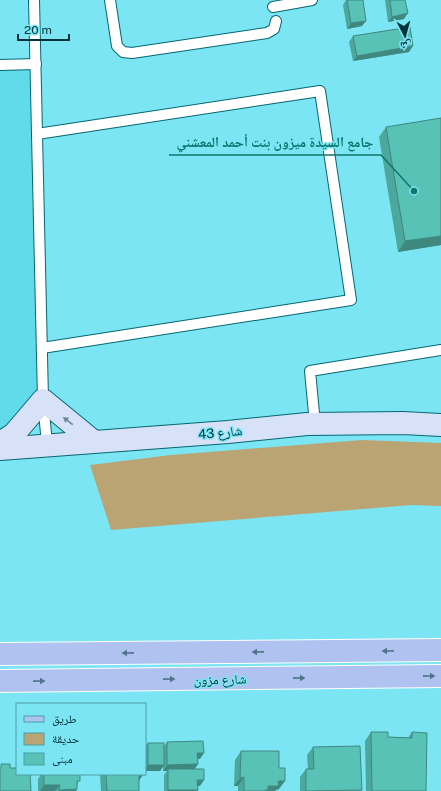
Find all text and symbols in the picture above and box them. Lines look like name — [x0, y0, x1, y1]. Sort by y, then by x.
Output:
scale bar — [18, 16, 69, 42]
north arrow — [385, 16, 425, 56]
text: 20 m — [24, 23, 52, 37]
text: ش — [399, 37, 412, 53]
callout: جامع السيدة ميزون بنت أحمد المعشني — [169, 129, 381, 155]
text: جامع السيدة ميزون بنت أحمد المعشني — [177, 134, 373, 153]
one-way arrow — [63, 417, 74, 425]
street label: شارع 43 — [197, 423, 243, 444]
one-way arrow — [381, 648, 394, 654]
one-way arrow — [251, 649, 264, 655]
one-way arrow — [121, 650, 134, 656]
street label: شارع مزون — [193, 672, 247, 689]
one-way arrow — [423, 673, 436, 679]
one-way arrow — [293, 675, 306, 681]
one-way arrow — [163, 676, 176, 682]
one-way arrow — [33, 678, 46, 684]
legend — [16, 703, 146, 775]
text: طريق — [52, 712, 77, 726]
text: حديقة — [52, 732, 80, 746]
text: مبنى — [52, 752, 73, 766]

